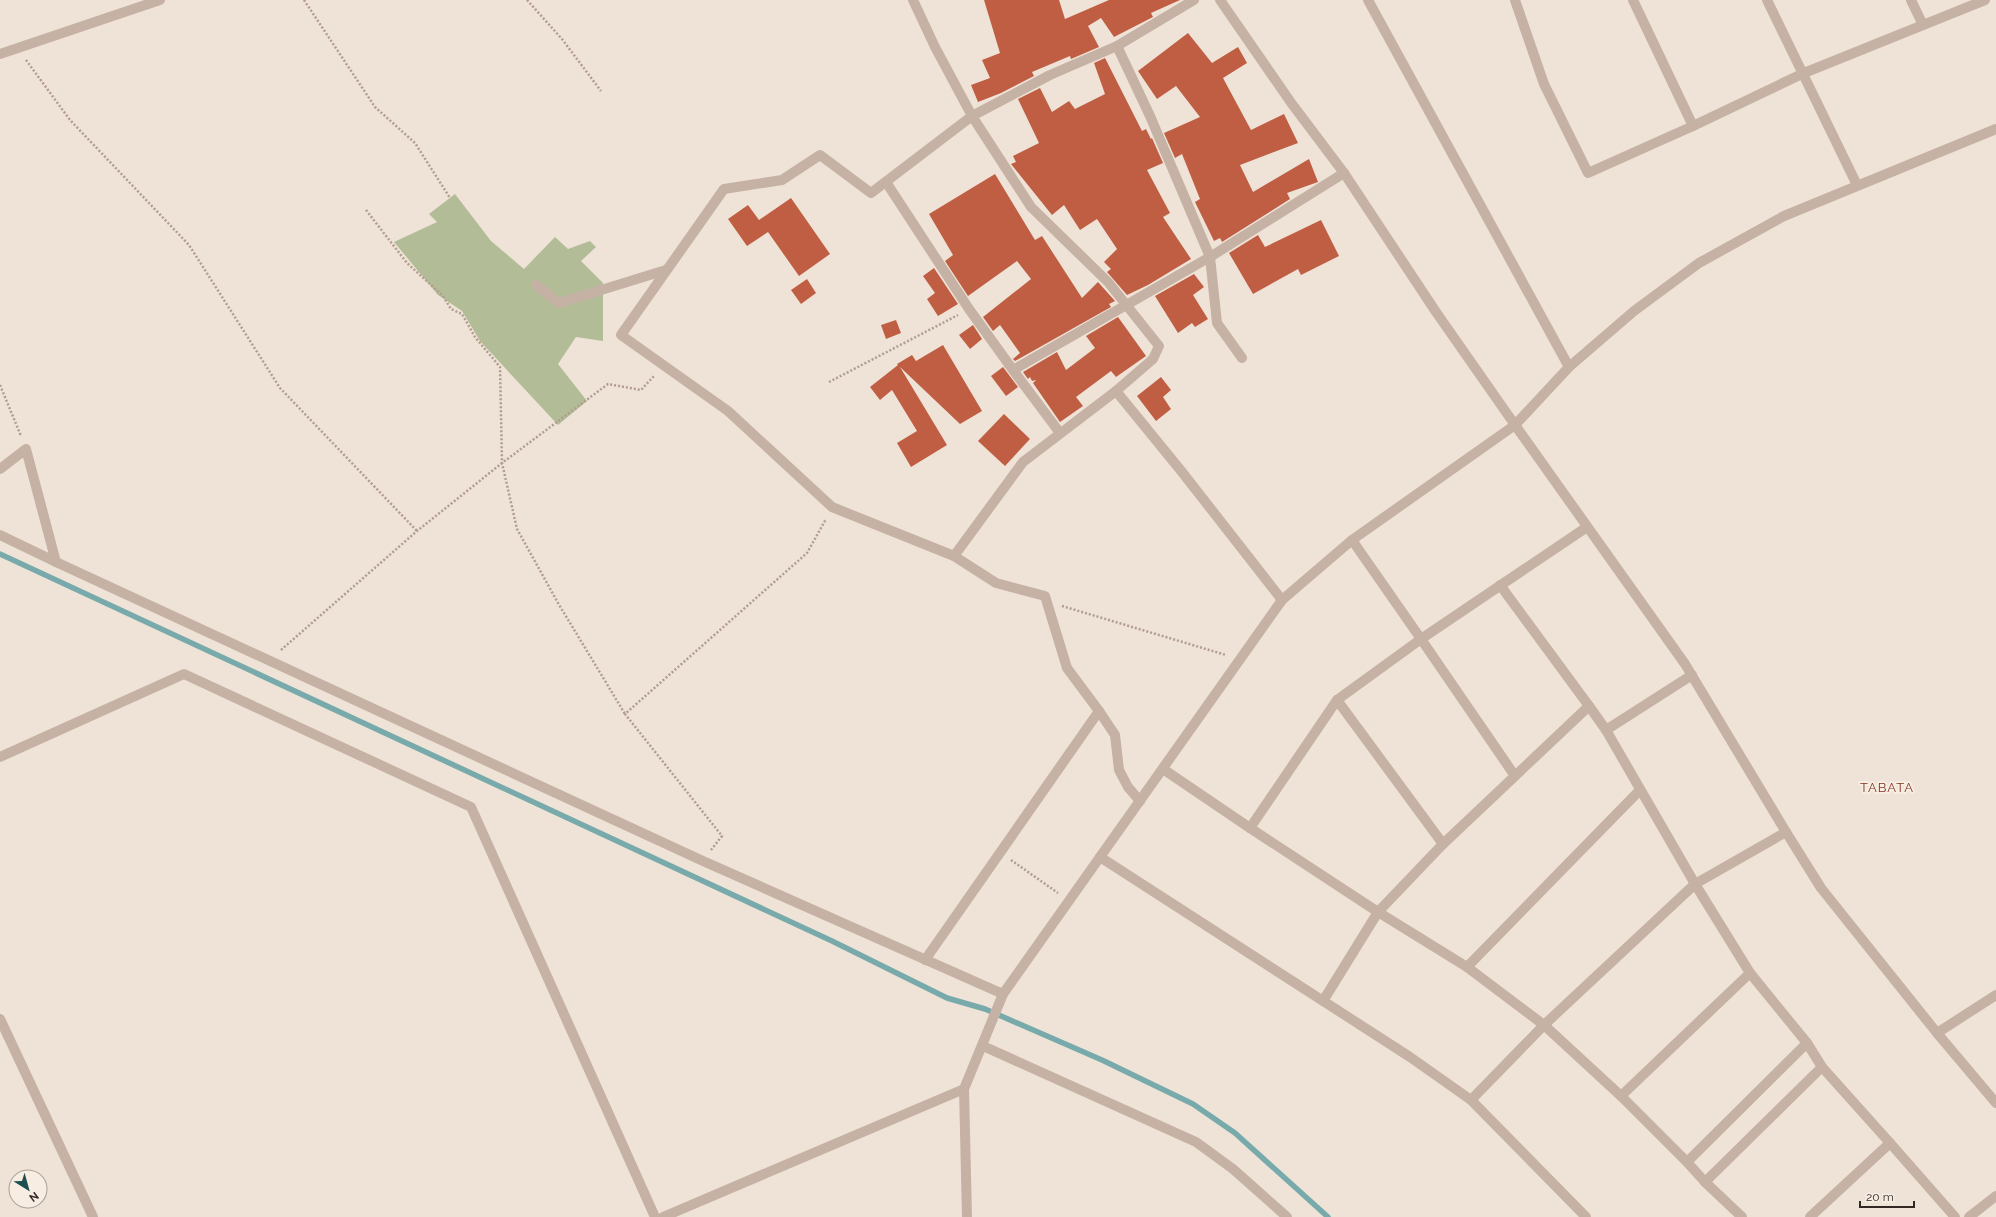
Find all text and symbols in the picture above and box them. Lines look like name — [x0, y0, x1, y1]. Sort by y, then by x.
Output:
district label: TABATA — [1860, 780, 1914, 795]
north arrow — [8, 1169, 48, 1209]
scale bar — [1860, 1183, 1914, 1209]
text: N — [26, 1189, 41, 1204]
text: 20 m — [1866, 1190, 1894, 1204]

